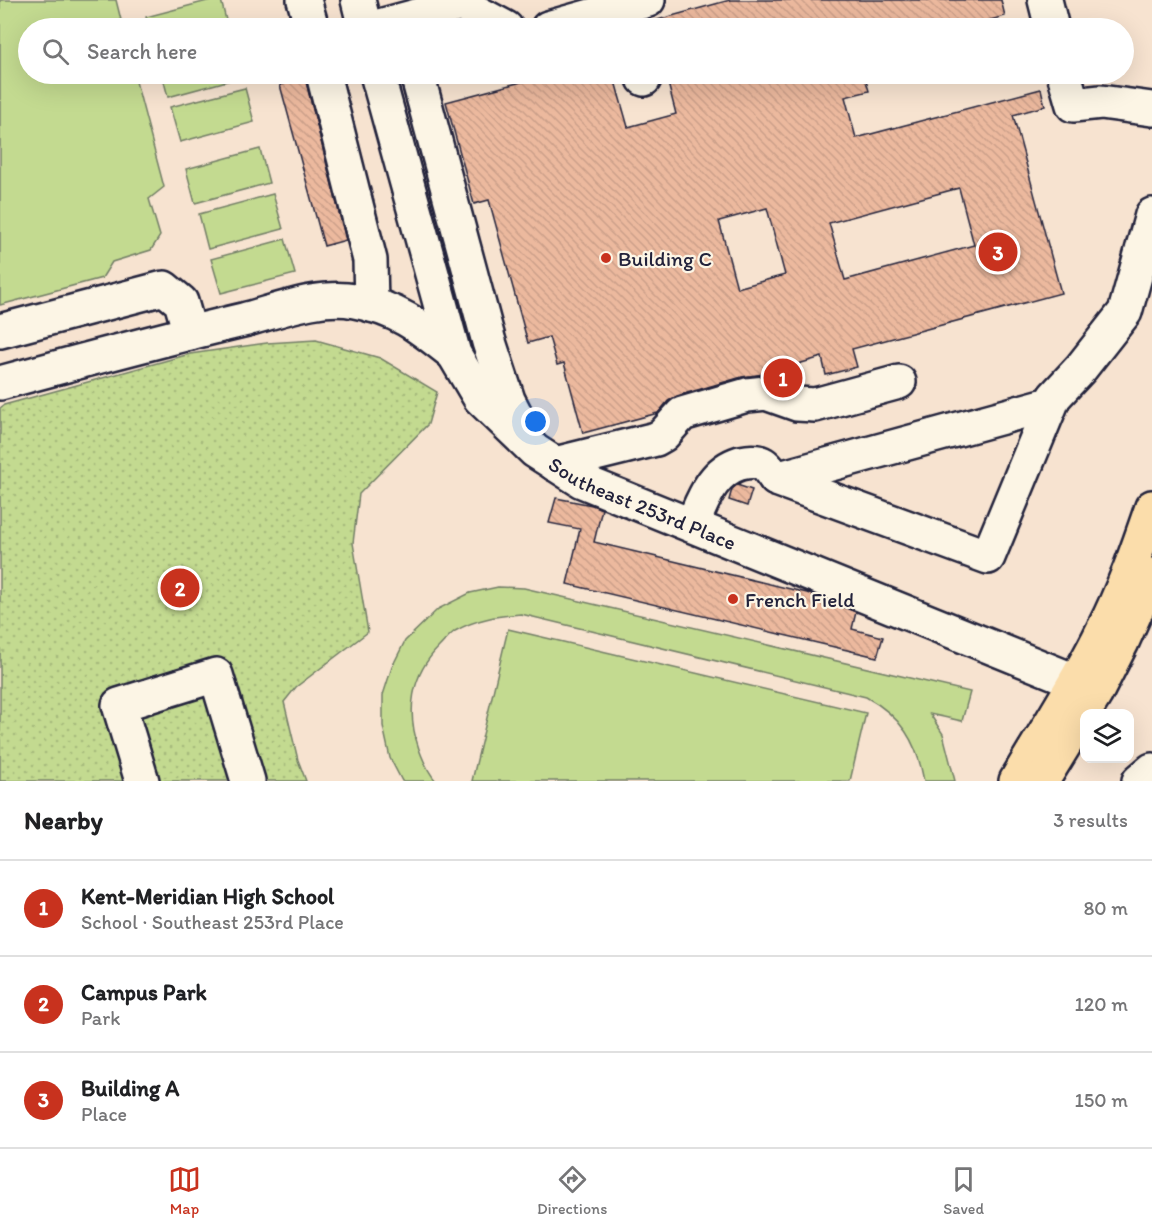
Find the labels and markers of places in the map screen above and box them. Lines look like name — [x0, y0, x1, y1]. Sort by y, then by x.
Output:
pin: 3 — [978, 230, 1018, 274]
place label: Building C — [618, 246, 712, 271]
marker: Building C — [599, 251, 613, 265]
pin: 1 — [764, 356, 802, 400]
pin: 2 — [160, 566, 200, 610]
place label: French Field — [745, 587, 855, 612]
marker: French Field — [726, 592, 740, 606]

